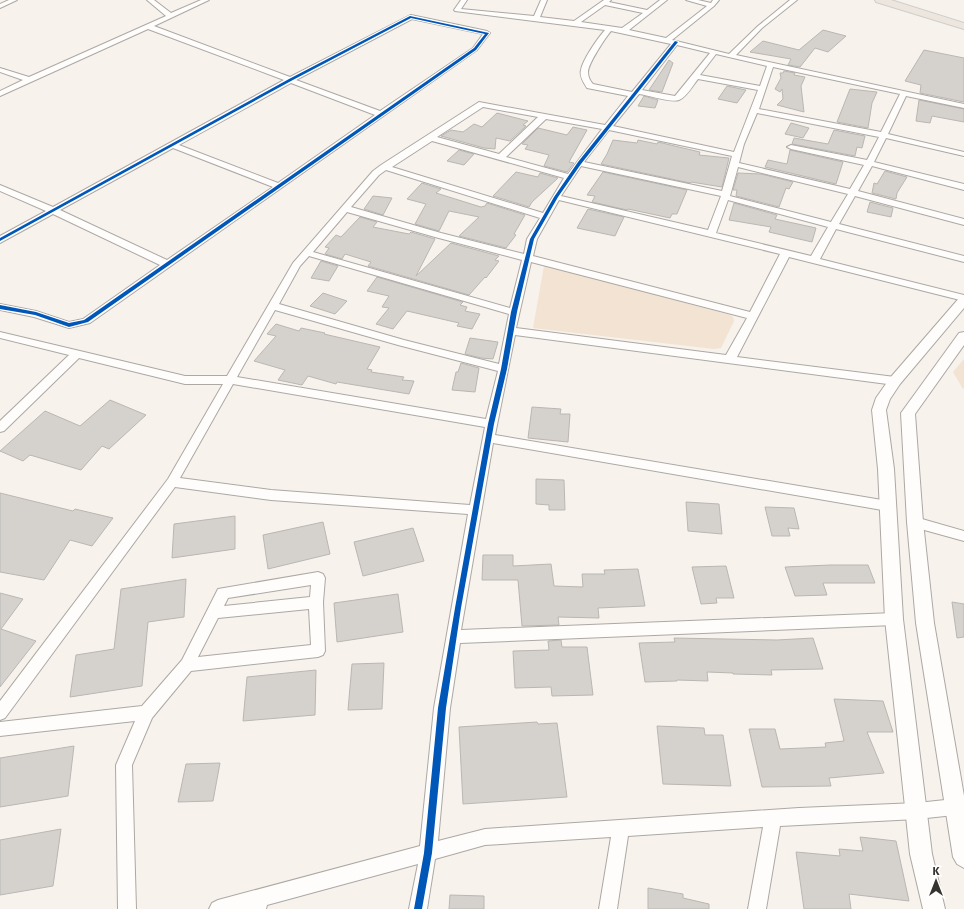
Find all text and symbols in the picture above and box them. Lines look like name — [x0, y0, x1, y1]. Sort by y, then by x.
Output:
north arrow — [916, 861, 956, 901]
text: K — [933, 865, 941, 878]

